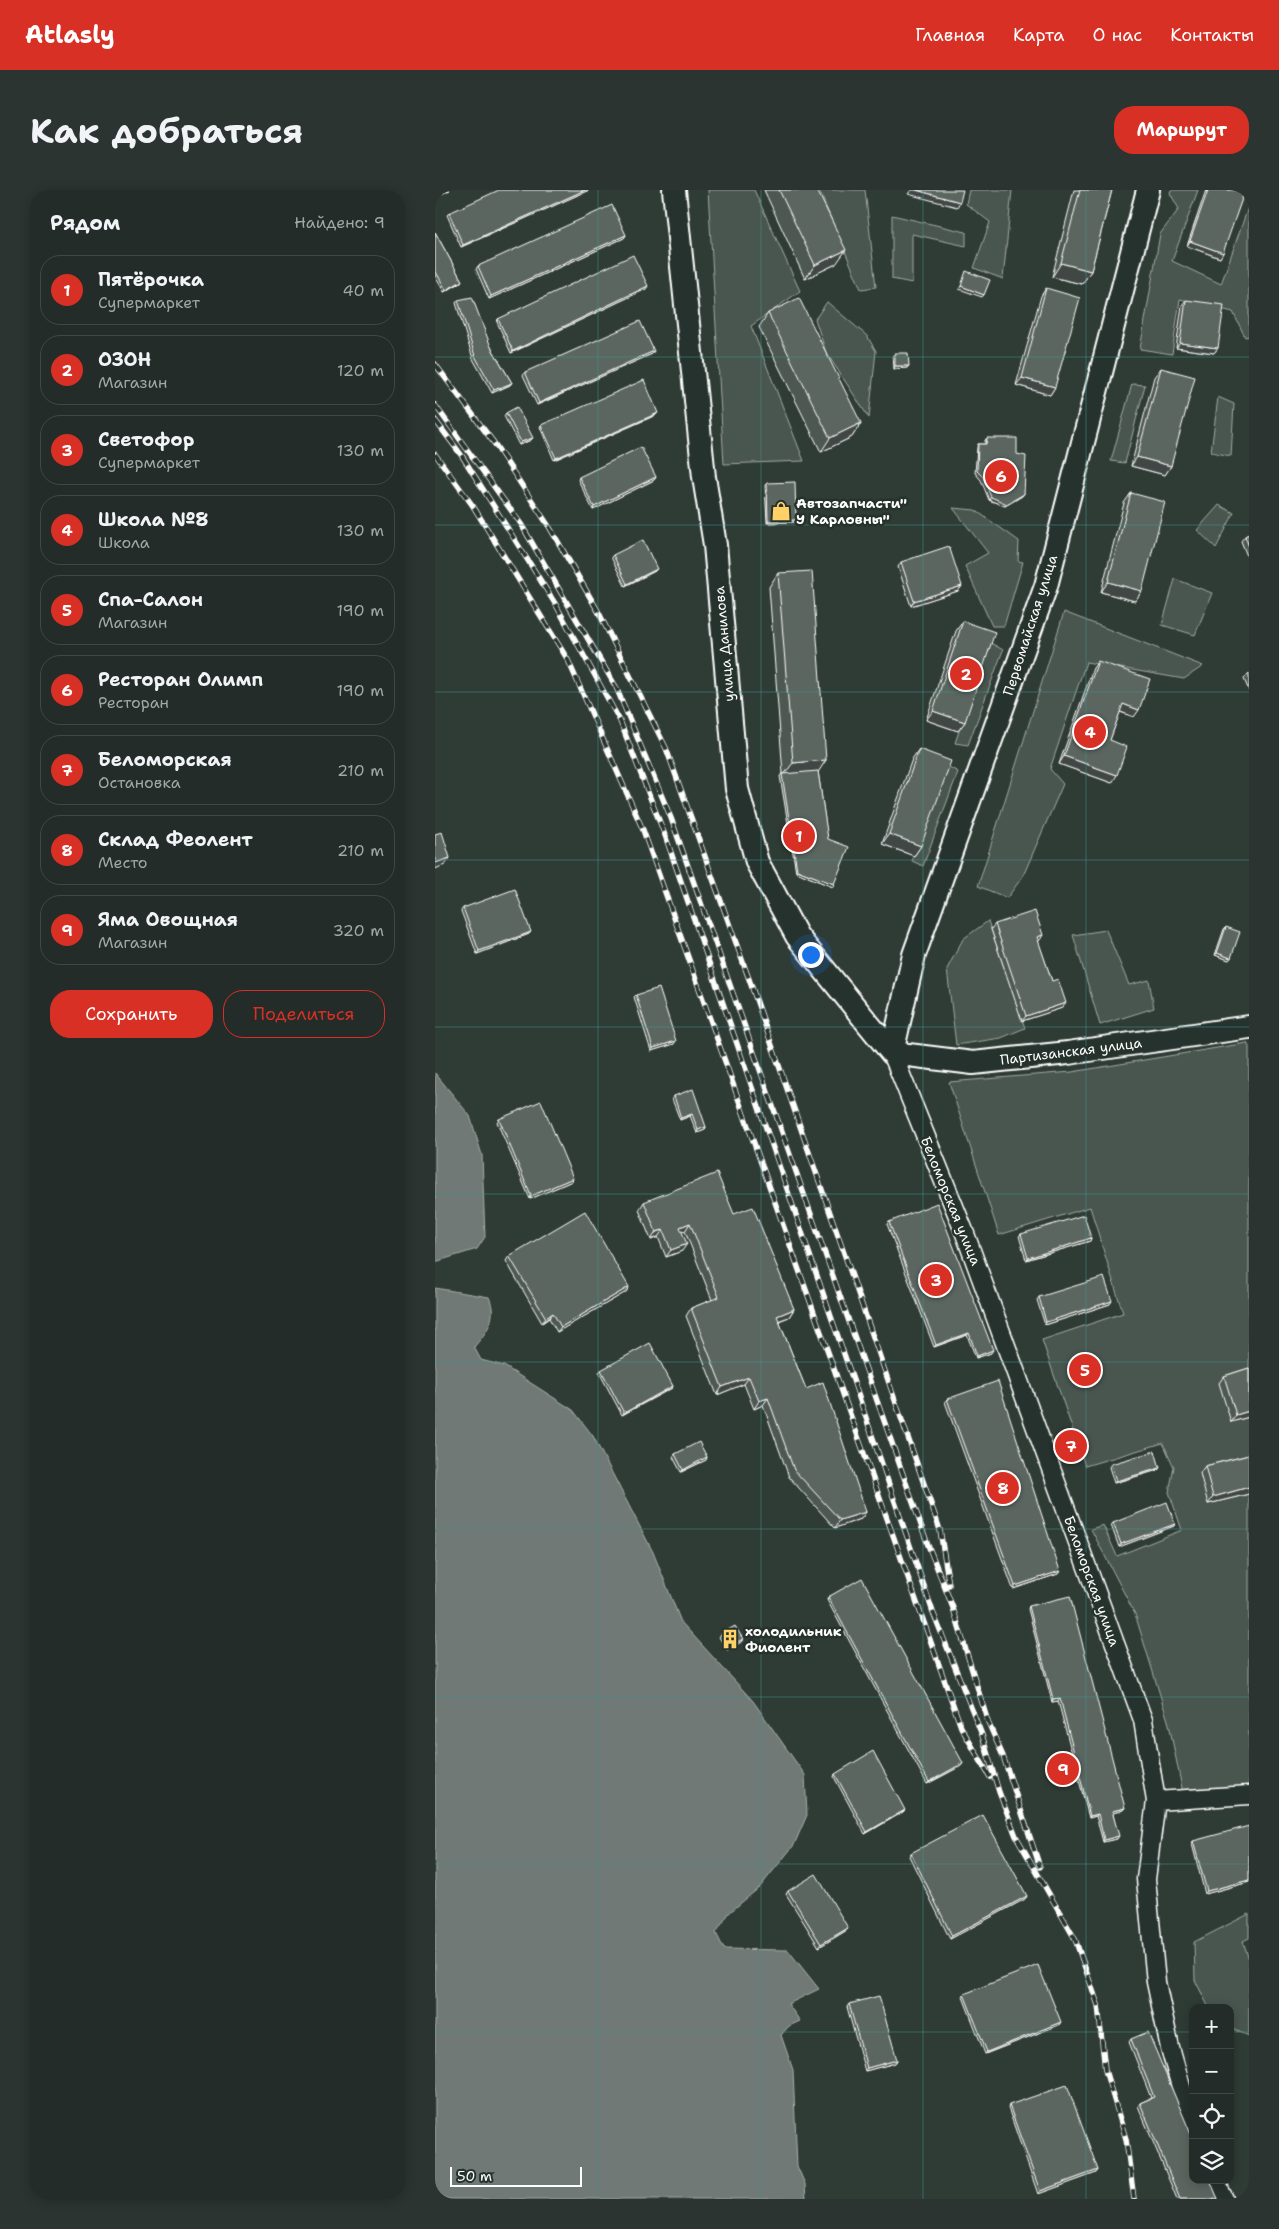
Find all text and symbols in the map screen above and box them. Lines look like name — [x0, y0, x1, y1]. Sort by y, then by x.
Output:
text: Atlasly — [25, 19, 115, 51]
text: Главная — [915, 23, 985, 47]
text: Карта — [1013, 23, 1065, 47]
text: О нас — [1093, 23, 1142, 47]
text: Контакты — [1170, 23, 1254, 47]
button: Маршрут — [1114, 106, 1249, 154]
text: Как добраться — [30, 107, 303, 154]
text: Рядом — [50, 209, 120, 237]
text: Найдено: 9 — [294, 212, 385, 233]
text: Пятёрочка — [98, 267, 204, 292]
text: 1 — [63, 280, 71, 301]
text: 40 m — [342, 280, 384, 301]
text: Супермаркет — [98, 292, 200, 313]
text: ОЗОН — [98, 347, 151, 372]
text: 2 — [61, 360, 73, 381]
text: 120 m — [337, 360, 384, 381]
text: Магазин — [98, 372, 167, 393]
text: Светофор — [98, 427, 194, 452]
text: 3 — [61, 440, 73, 461]
text: 130 m — [337, 440, 384, 461]
text: Супермаркет — [98, 452, 200, 473]
pin: 6 — [985, 457, 1017, 495]
place label: Автозапчасти" У Карловны" — [796, 494, 907, 528]
shop icon: Автозапчасти" У Карловны" — [770, 500, 792, 522]
text: Школа №8 — [98, 507, 209, 532]
text: 4 — [61, 520, 73, 541]
text: 130 m — [337, 520, 384, 541]
text: Школа — [98, 532, 150, 553]
street label: Первомайская улица — [999, 552, 1061, 698]
street label: улица Данилова — [710, 585, 738, 702]
text: Спа-Салон — [98, 587, 203, 612]
text: 5 — [62, 600, 72, 621]
text: 190 m — [337, 600, 384, 621]
text: Магазин — [98, 612, 167, 633]
pin: 2 — [950, 655, 982, 693]
text: Ресторан Олимп — [98, 667, 263, 692]
text: 6 — [61, 680, 73, 701]
text: 190 m — [337, 680, 384, 701]
text: Ресторан — [98, 692, 169, 713]
pin: 4 — [1074, 713, 1106, 751]
text: Беломорская — [98, 747, 232, 772]
text: 7 — [61, 760, 73, 781]
text: 210 m — [337, 760, 384, 781]
text: Остановка — [98, 772, 181, 793]
pin: 1 — [783, 817, 815, 855]
text: Склад Феолент — [98, 827, 253, 852]
text: 8 — [61, 840, 73, 861]
text: 210 m — [337, 840, 384, 861]
text: Место — [98, 852, 148, 873]
text: Яма Овощная — [98, 907, 238, 932]
text: 9 — [61, 920, 73, 941]
text: 320 m — [333, 920, 384, 941]
text: Магазин — [98, 932, 167, 953]
your location — [798, 942, 824, 968]
button: Сохранить — [50, 990, 213, 1038]
button: Поделиться — [223, 990, 385, 1038]
street label: Партизанская улица — [999, 1033, 1143, 1069]
street label: Беломорская улица — [917, 1134, 985, 1268]
pin: 3 — [920, 1261, 952, 1299]
pin: 5 — [1069, 1351, 1101, 1389]
pin: 7 — [1055, 1427, 1087, 1465]
pin: 8 — [987, 1469, 1019, 1507]
street label: Беломорская улица — [1060, 1513, 1124, 1649]
place label: холодильник Фиолент — [745, 1622, 842, 1656]
building icon: холодильник Фиолент — [719, 1628, 741, 1650]
pin: 9 — [1047, 1750, 1079, 1788]
map controls — [1189, 2004, 1234, 2184]
button: + — [1189, 2004, 1234, 2049]
button: − — [1189, 2049, 1234, 2094]
button: locate — [1189, 2094, 1234, 2139]
button: layers — [1189, 2139, 1234, 2184]
scale bar — [450, 2164, 583, 2187]
text: 50 m — [457, 2167, 492, 2185]

